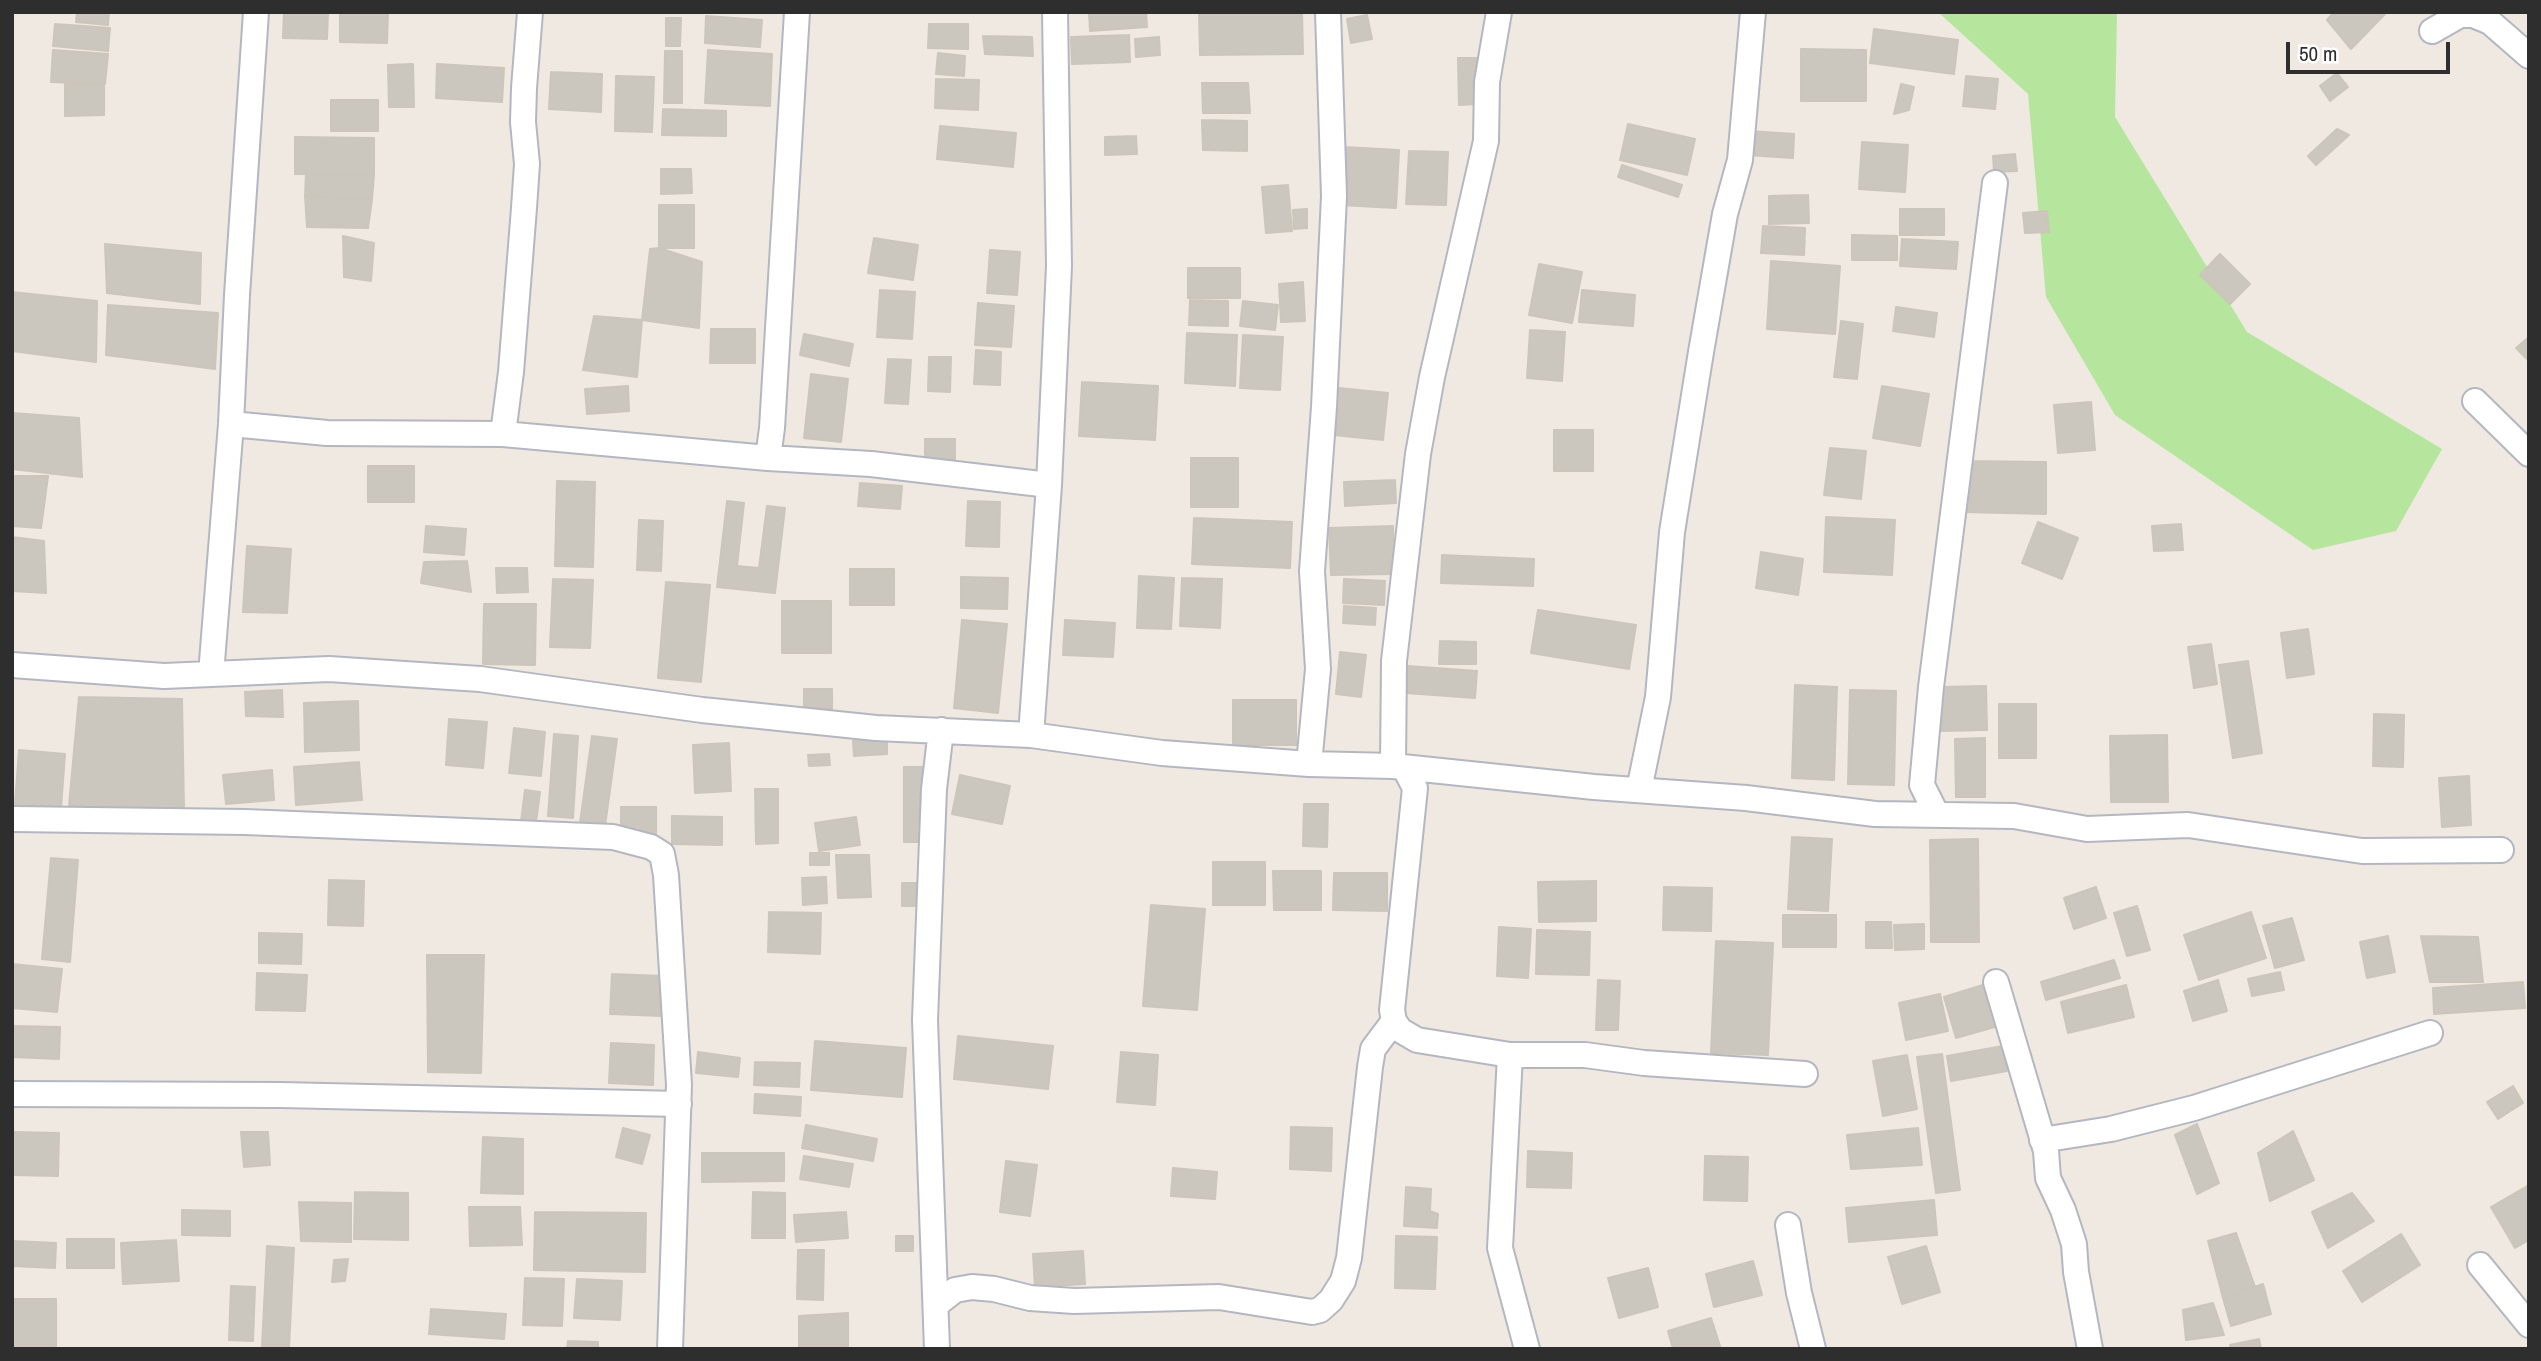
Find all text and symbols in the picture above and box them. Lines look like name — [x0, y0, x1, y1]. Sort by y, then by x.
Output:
scale bar — [2289, 28, 2454, 72]
text: 50 m — [2299, 39, 2337, 68]

